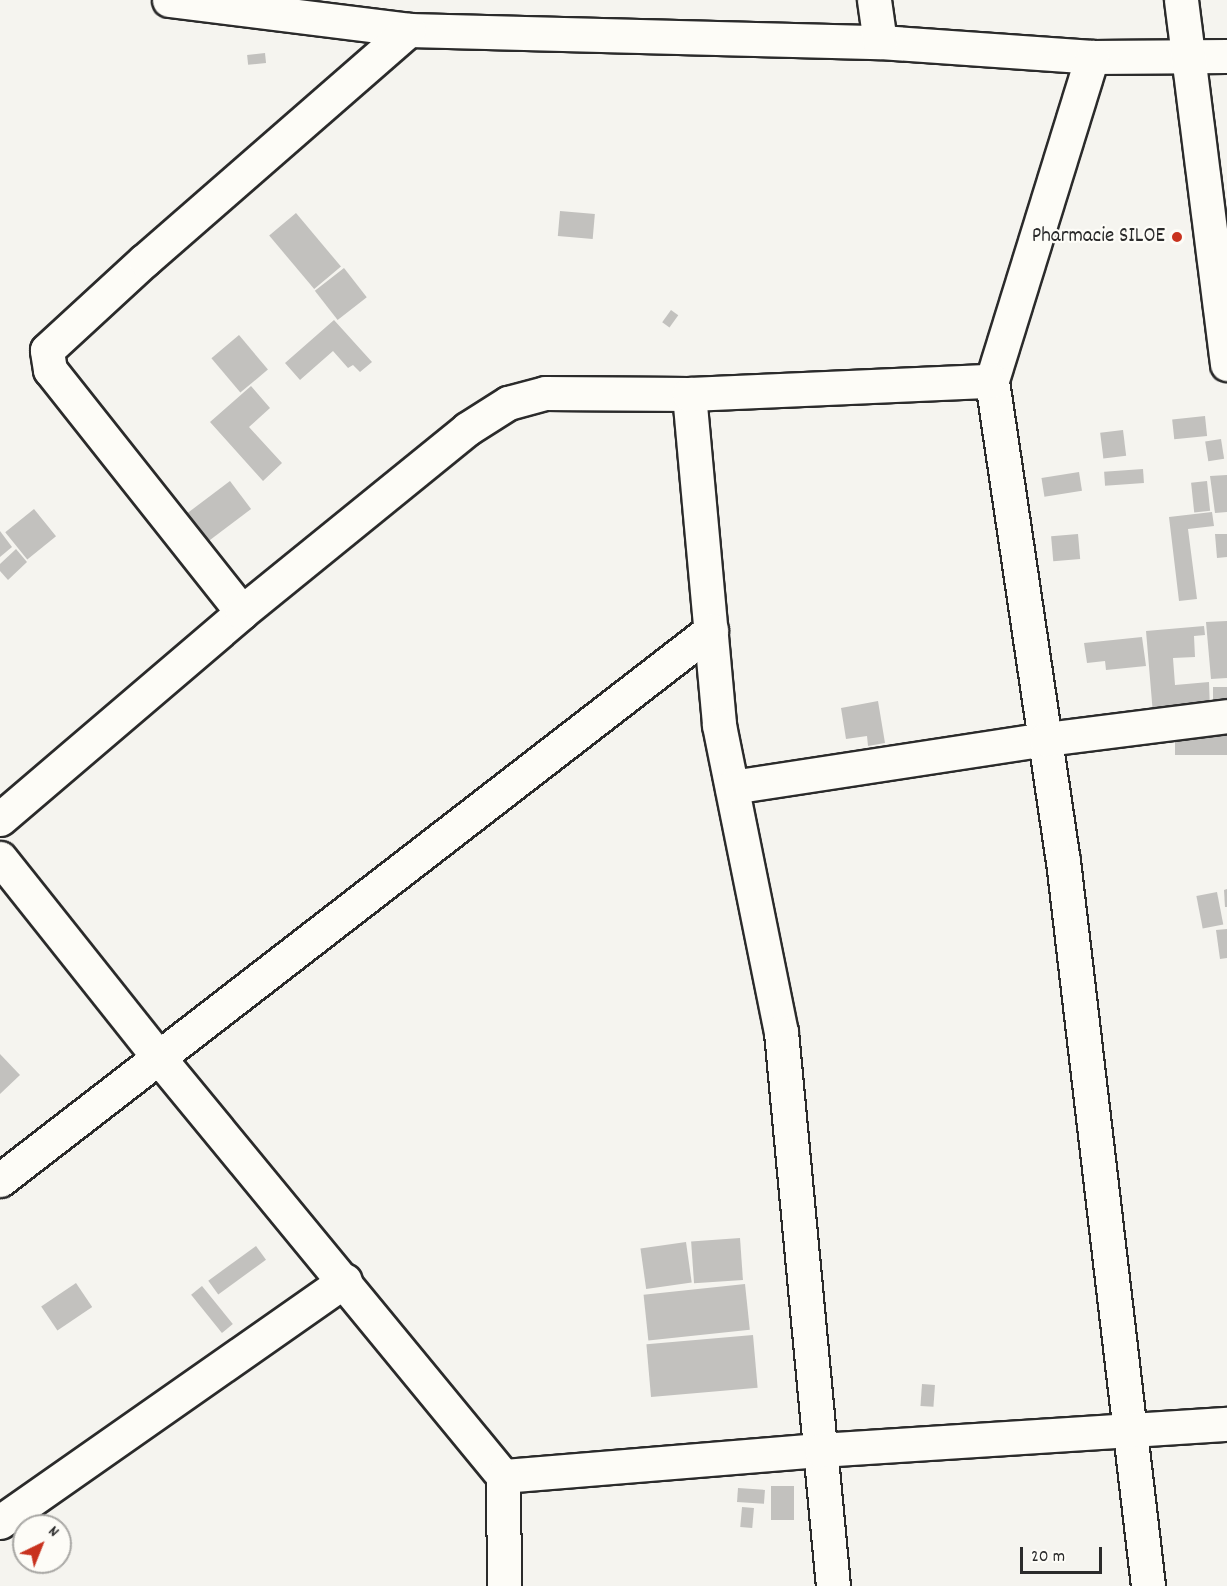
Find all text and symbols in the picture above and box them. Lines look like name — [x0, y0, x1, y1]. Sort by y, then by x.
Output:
place label: Pharmacie SILOE — [1032, 224, 1165, 250]
marker: Pharmacie SILOE — [1170, 230, 1184, 244]
north arrow — [12, 1514, 72, 1574]
text: N — [43, 1521, 64, 1543]
scale bar — [1023, 1535, 1106, 1573]
text: 20 m — [1031, 1545, 1065, 1570]

